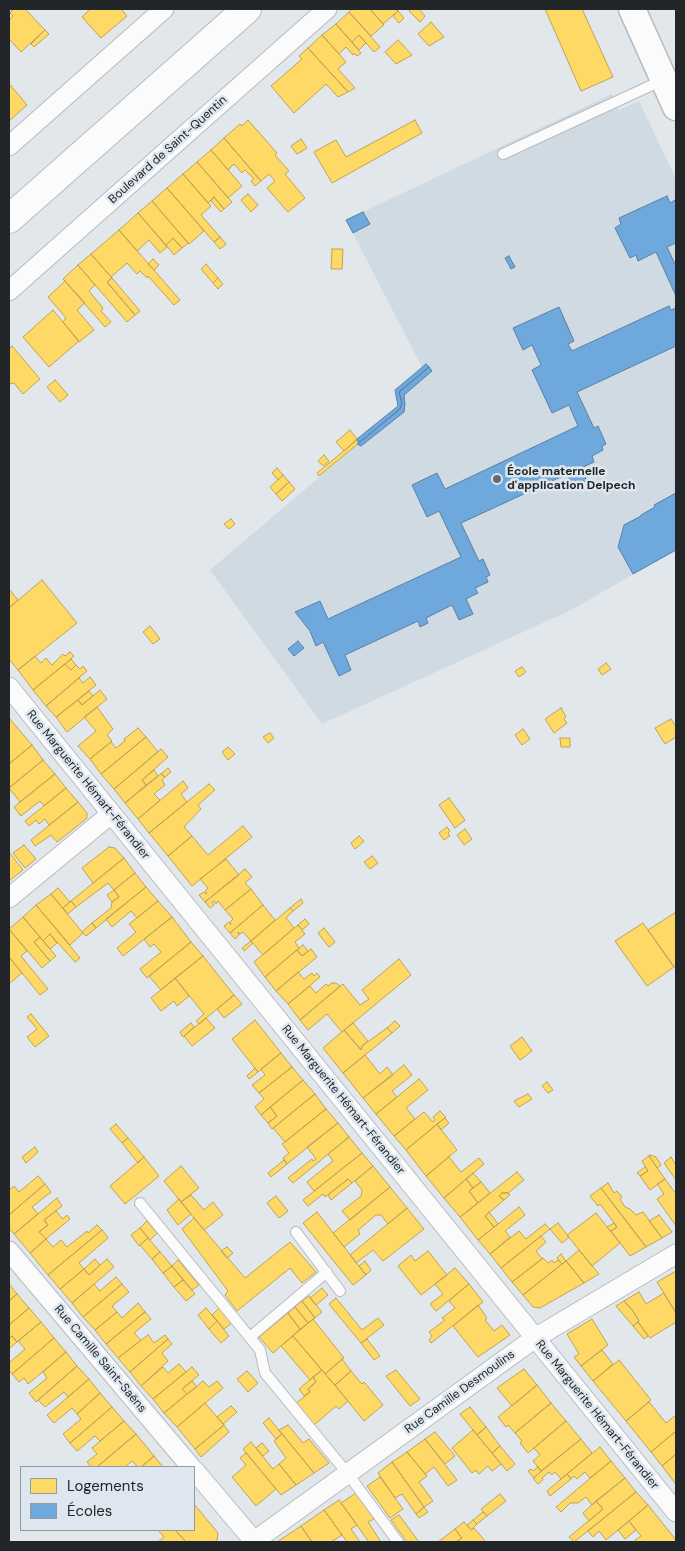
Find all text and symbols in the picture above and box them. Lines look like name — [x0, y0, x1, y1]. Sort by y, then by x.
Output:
street label: Boulevard de Saint-Quentin — [106, 93, 230, 207]
place label: École maternelle d'application Delpech — [507, 465, 635, 493]
marker: École maternelle d'application Delpech — [491, 473, 503, 485]
street label: Rue Marguerite Hémart-Férandier — [23, 708, 153, 862]
street label: Rue Marguerite Hémart-Férandier — [278, 1023, 408, 1177]
street label: Rue Camille Saint-Saëns — [51, 1302, 149, 1416]
street label: Rue Marguerite Hémart-Férandier — [532, 1338, 662, 1492]
street label: Rue Camille Desmoulins — [402, 1347, 518, 1437]
legend — [20, 1466, 195, 1531]
text: Logements — [67, 1476, 144, 1496]
text: Écoles — [67, 1501, 112, 1521]

